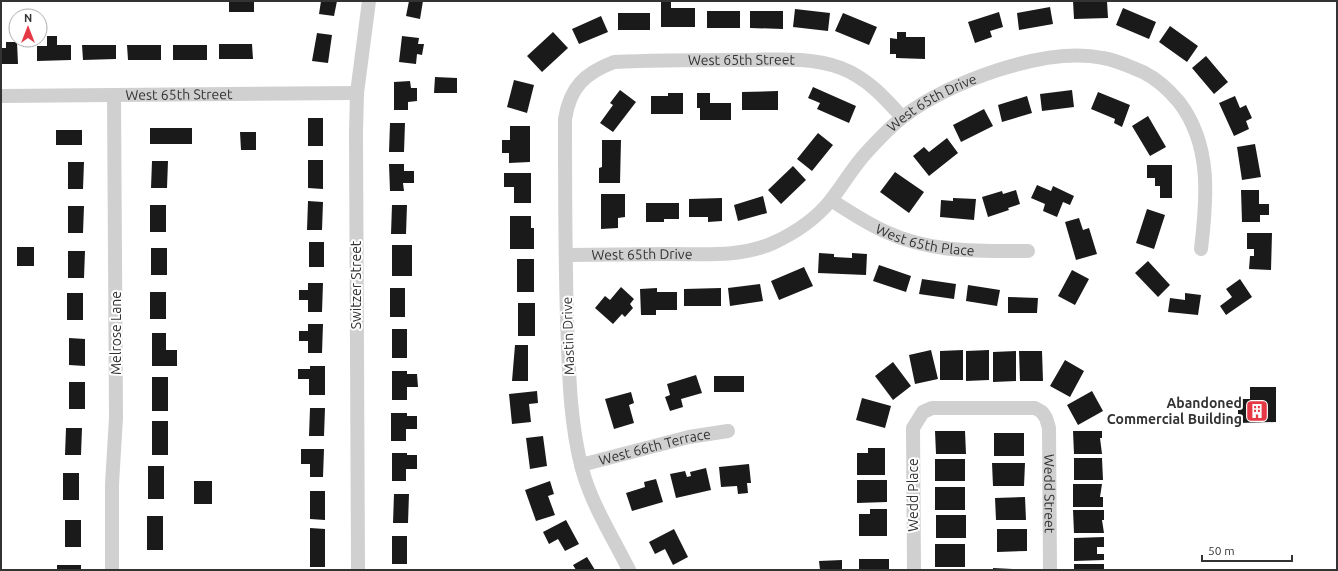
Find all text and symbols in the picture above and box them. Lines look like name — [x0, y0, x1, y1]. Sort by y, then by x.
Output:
north arrow — [8, 8, 48, 48]
text: N — [24, 12, 32, 24]
street label: West 65th Street — [688, 51, 796, 68]
street label: West 65th Drive — [884, 70, 979, 135]
street label: West 65th Street — [125, 86, 233, 103]
street label: West 65th Place — [873, 220, 975, 259]
street label: Switzer Street — [348, 240, 364, 329]
street label: West 65th Drive — [591, 246, 693, 263]
street label: Melrose Lane — [108, 291, 124, 375]
street label: Mastin Drive — [559, 296, 577, 376]
place label: Abandoned Commercial Building — [1107, 395, 1242, 427]
building icon: Abandoned Commercial Building — [1244, 398, 1270, 424]
street label: West 66th Terrace — [597, 426, 712, 468]
street label: Wedd Street — [1041, 454, 1058, 534]
street label: Wedd Place — [905, 458, 921, 532]
scale bar — [1202, 537, 1292, 563]
text: 50 m — [1208, 544, 1235, 557]

